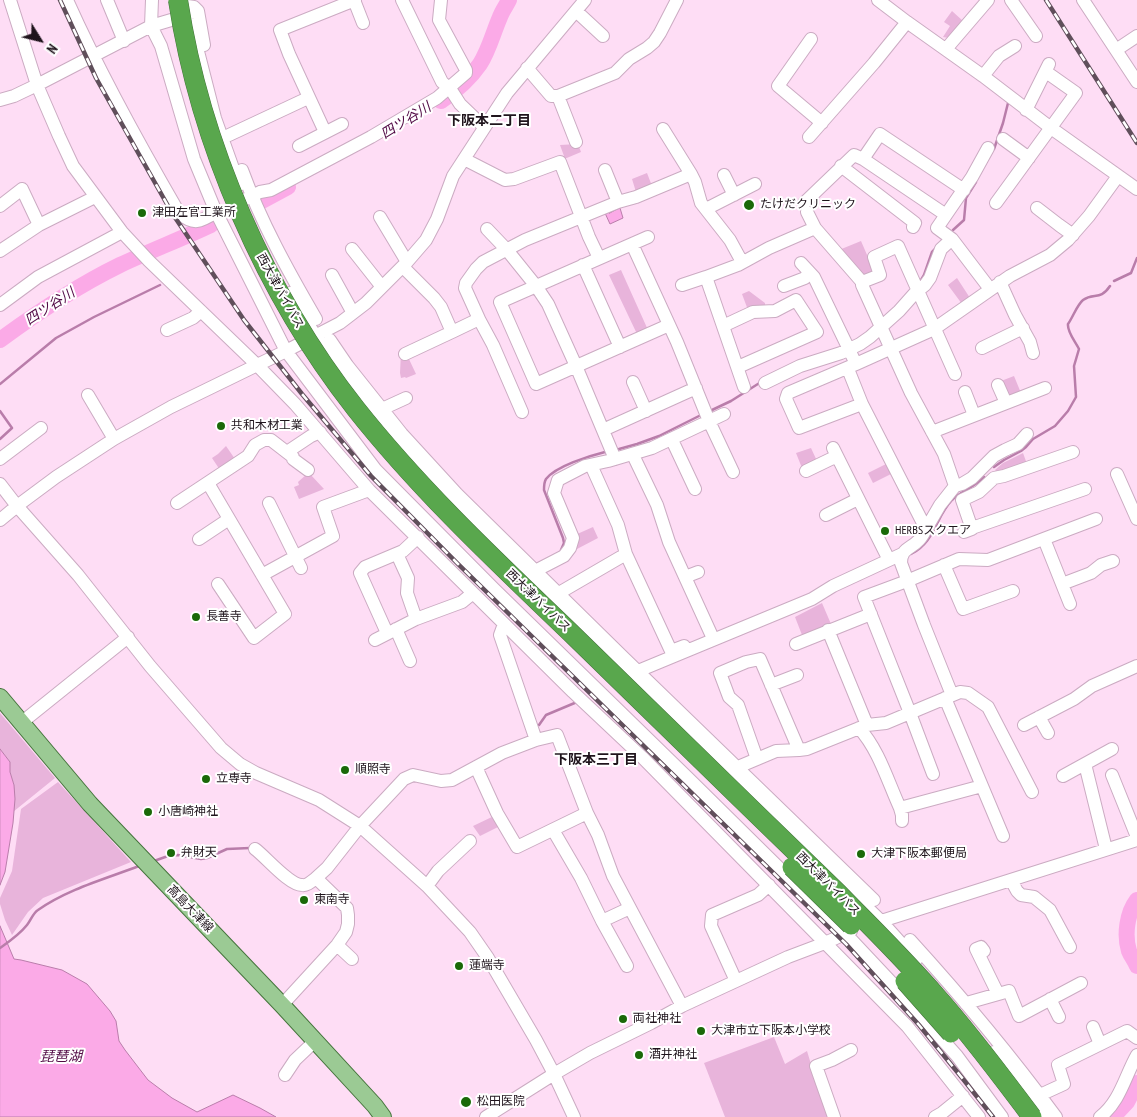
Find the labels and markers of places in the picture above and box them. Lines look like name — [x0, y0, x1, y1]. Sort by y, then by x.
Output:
marker: たけだクリニック — [742, 198, 756, 212]
place label: たけだクリニック — [760, 198, 856, 212]
place label: 津田左官工業所 — [152, 206, 236, 220]
marker: 津田左官工業所 — [136, 207, 148, 219]
place label: 共和木材工業 — [231, 419, 303, 433]
marker: 共和木材工業 — [215, 420, 227, 432]
place label: HERBSスクエア — [895, 524, 971, 538]
marker: HERBSスクエア — [879, 525, 891, 537]
place label: 長善寺 — [206, 610, 242, 624]
marker: 長善寺 — [190, 611, 202, 623]
place label: 順照寺 — [355, 763, 391, 777]
marker: 順照寺 — [339, 764, 351, 776]
place label: 立専寺 — [216, 772, 252, 786]
marker: 立専寺 — [200, 773, 212, 785]
place label: 小唐崎神社 — [158, 805, 218, 819]
marker: 小唐崎神社 — [142, 806, 154, 818]
place label: 弁財天 — [181, 846, 217, 860]
marker: 弁財天 — [165, 847, 177, 859]
place label: 大津下阪本郵便局 — [871, 847, 967, 861]
marker: 大津下阪本郵便局 — [855, 848, 867, 860]
place label: 東南寺 — [314, 893, 350, 907]
marker: 東南寺 — [298, 894, 310, 906]
place label: 蓮端寺 — [469, 959, 505, 973]
marker: 蓮端寺 — [453, 960, 465, 972]
place label: 両社神社 — [633, 1012, 681, 1026]
marker: 両社神社 — [617, 1013, 629, 1025]
place label: 大津市立下阪本小学校 — [711, 1024, 831, 1038]
marker: 大津市立下阪本小学校 — [695, 1025, 707, 1037]
place label: 酒井神社 — [649, 1048, 697, 1062]
marker: 酒井神社 — [633, 1049, 645, 1061]
marker: 松田医院 — [459, 1095, 473, 1109]
place label: 松田医院 — [477, 1095, 525, 1109]

